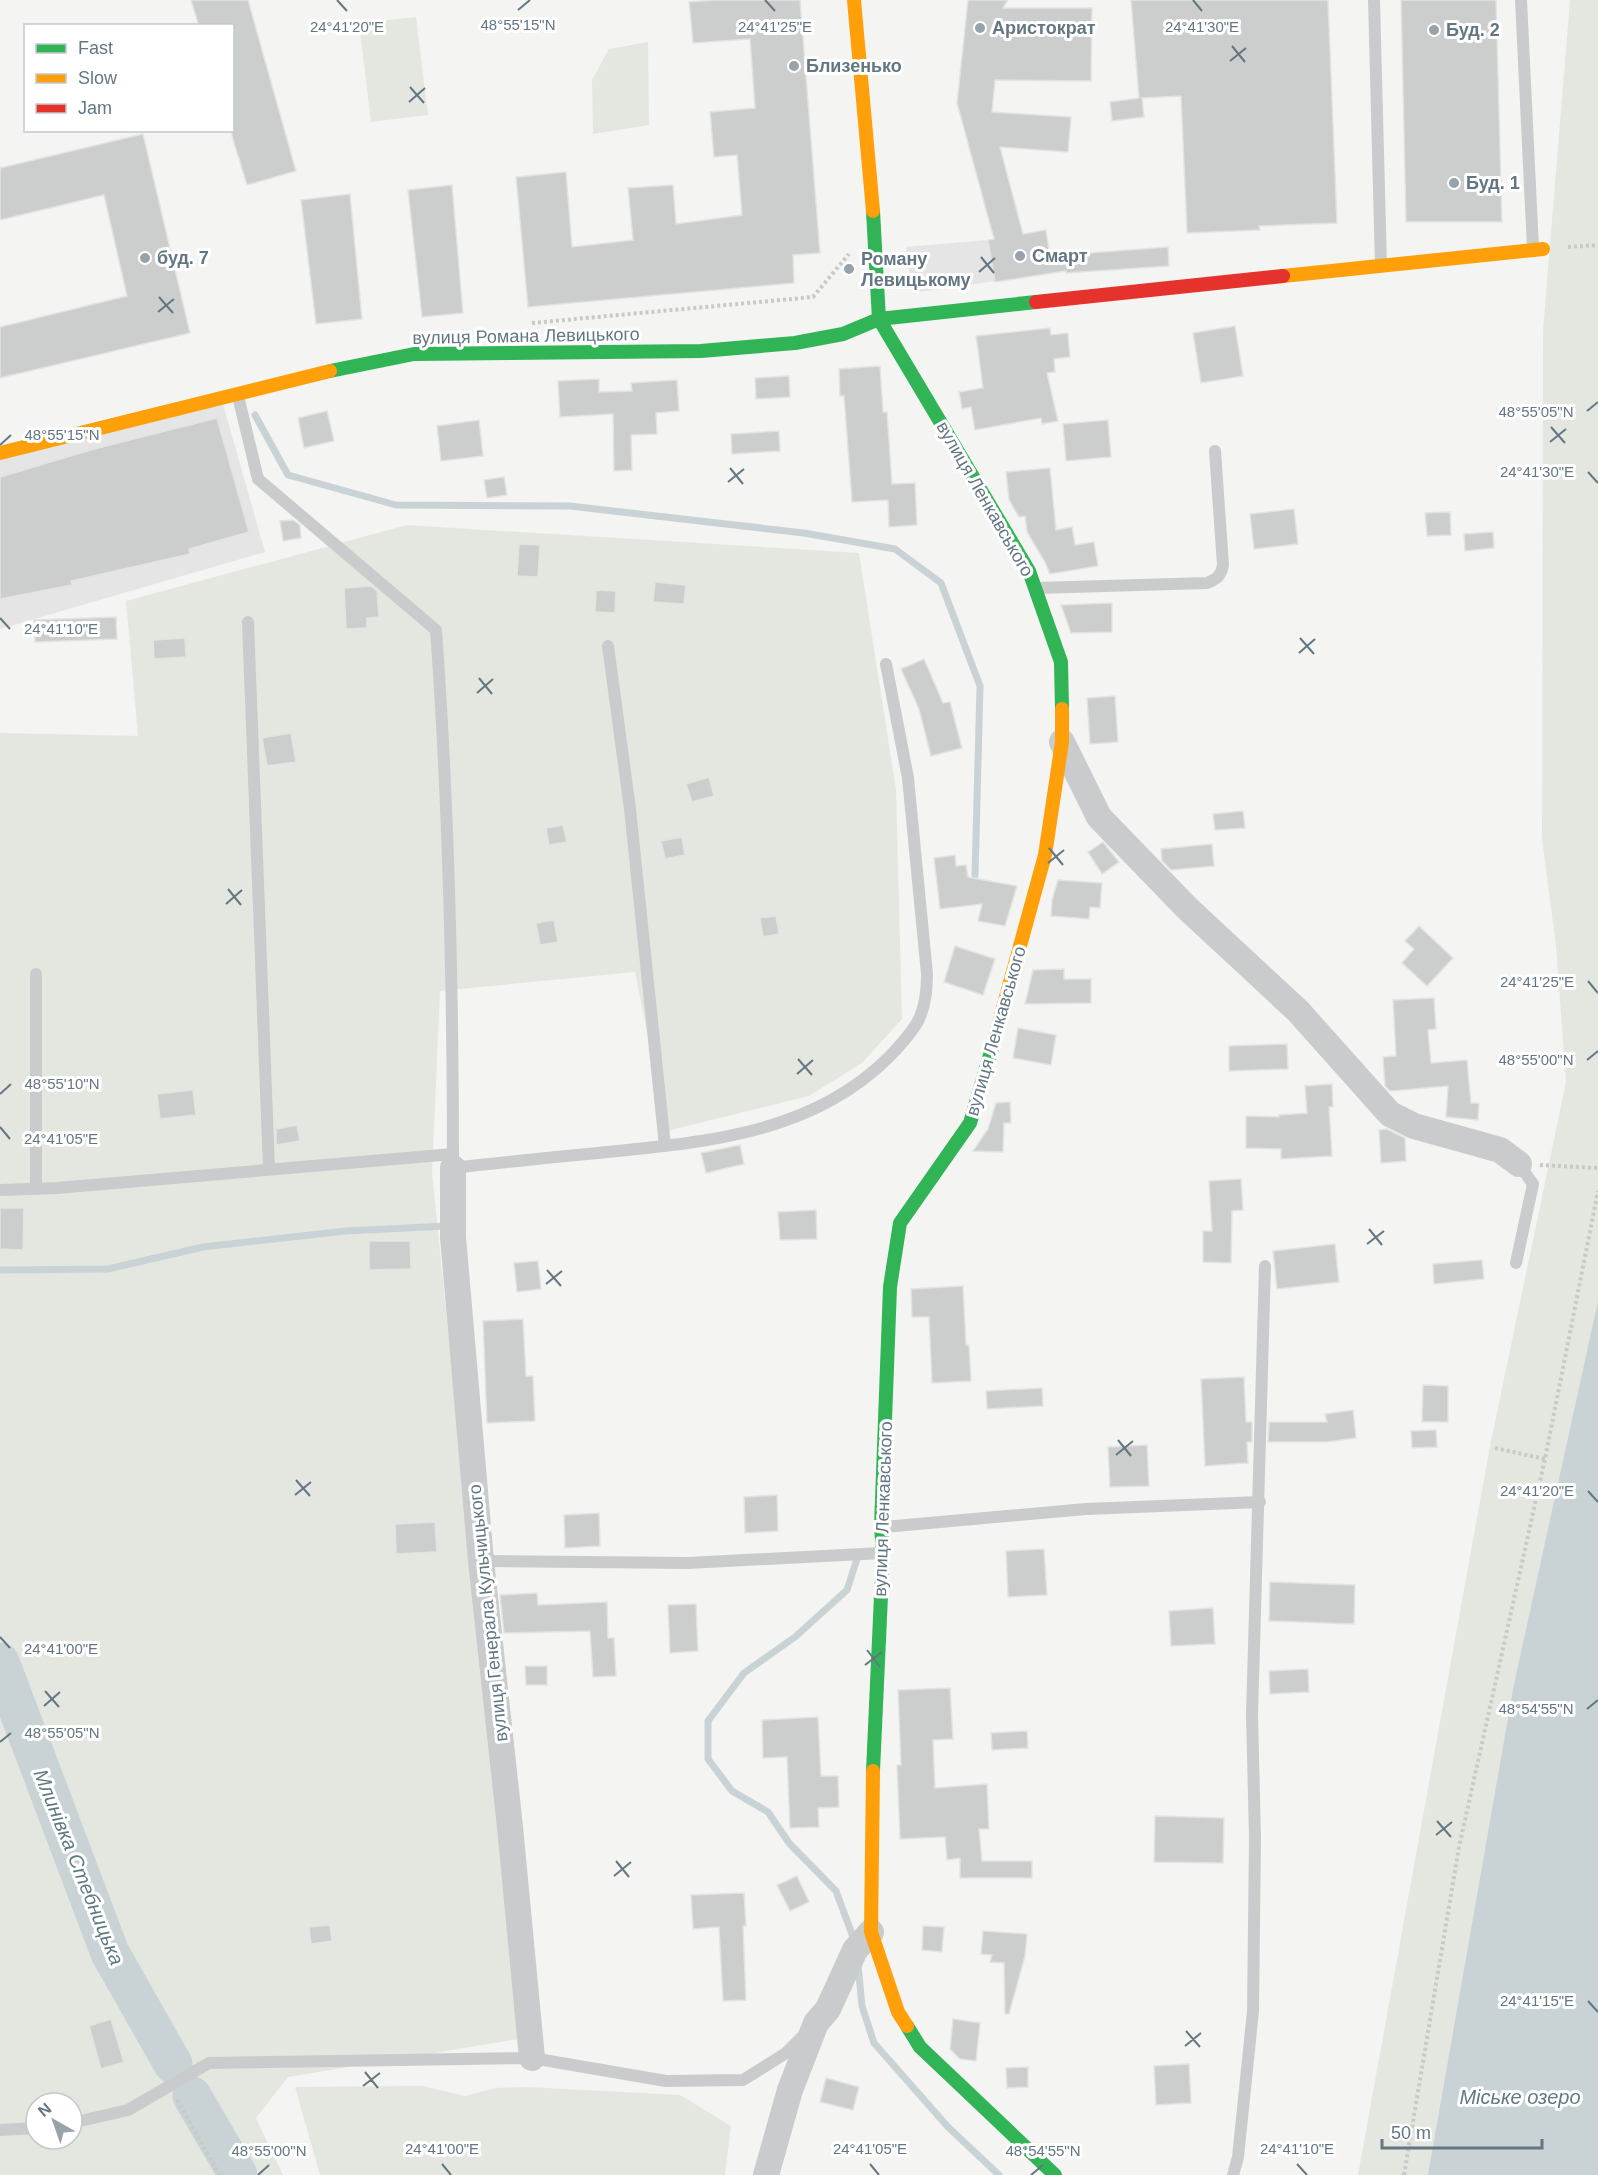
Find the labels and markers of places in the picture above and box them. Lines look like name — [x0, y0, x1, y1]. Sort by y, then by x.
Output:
place label: Аристократ — [992, 18, 1096, 38]
place label: Буд. 2 — [1446, 20, 1500, 40]
marker: Аристократ — [973, 21, 987, 35]
marker: Буд. 2 — [1427, 23, 1441, 37]
place label: Близенько — [806, 56, 902, 76]
marker: Близенько — [787, 59, 801, 73]
place label: Буд. 1 — [1466, 173, 1520, 193]
marker: Буд. 1 — [1447, 176, 1461, 190]
place label: Смарт — [1032, 246, 1088, 266]
place label: буд. 7 — [157, 248, 209, 268]
place label: Роману Левицькому — [861, 249, 971, 290]
marker: Смарт — [1013, 249, 1027, 263]
marker: буд. 7 — [138, 251, 152, 265]
marker: Роману Левицькому — [842, 262, 856, 276]

